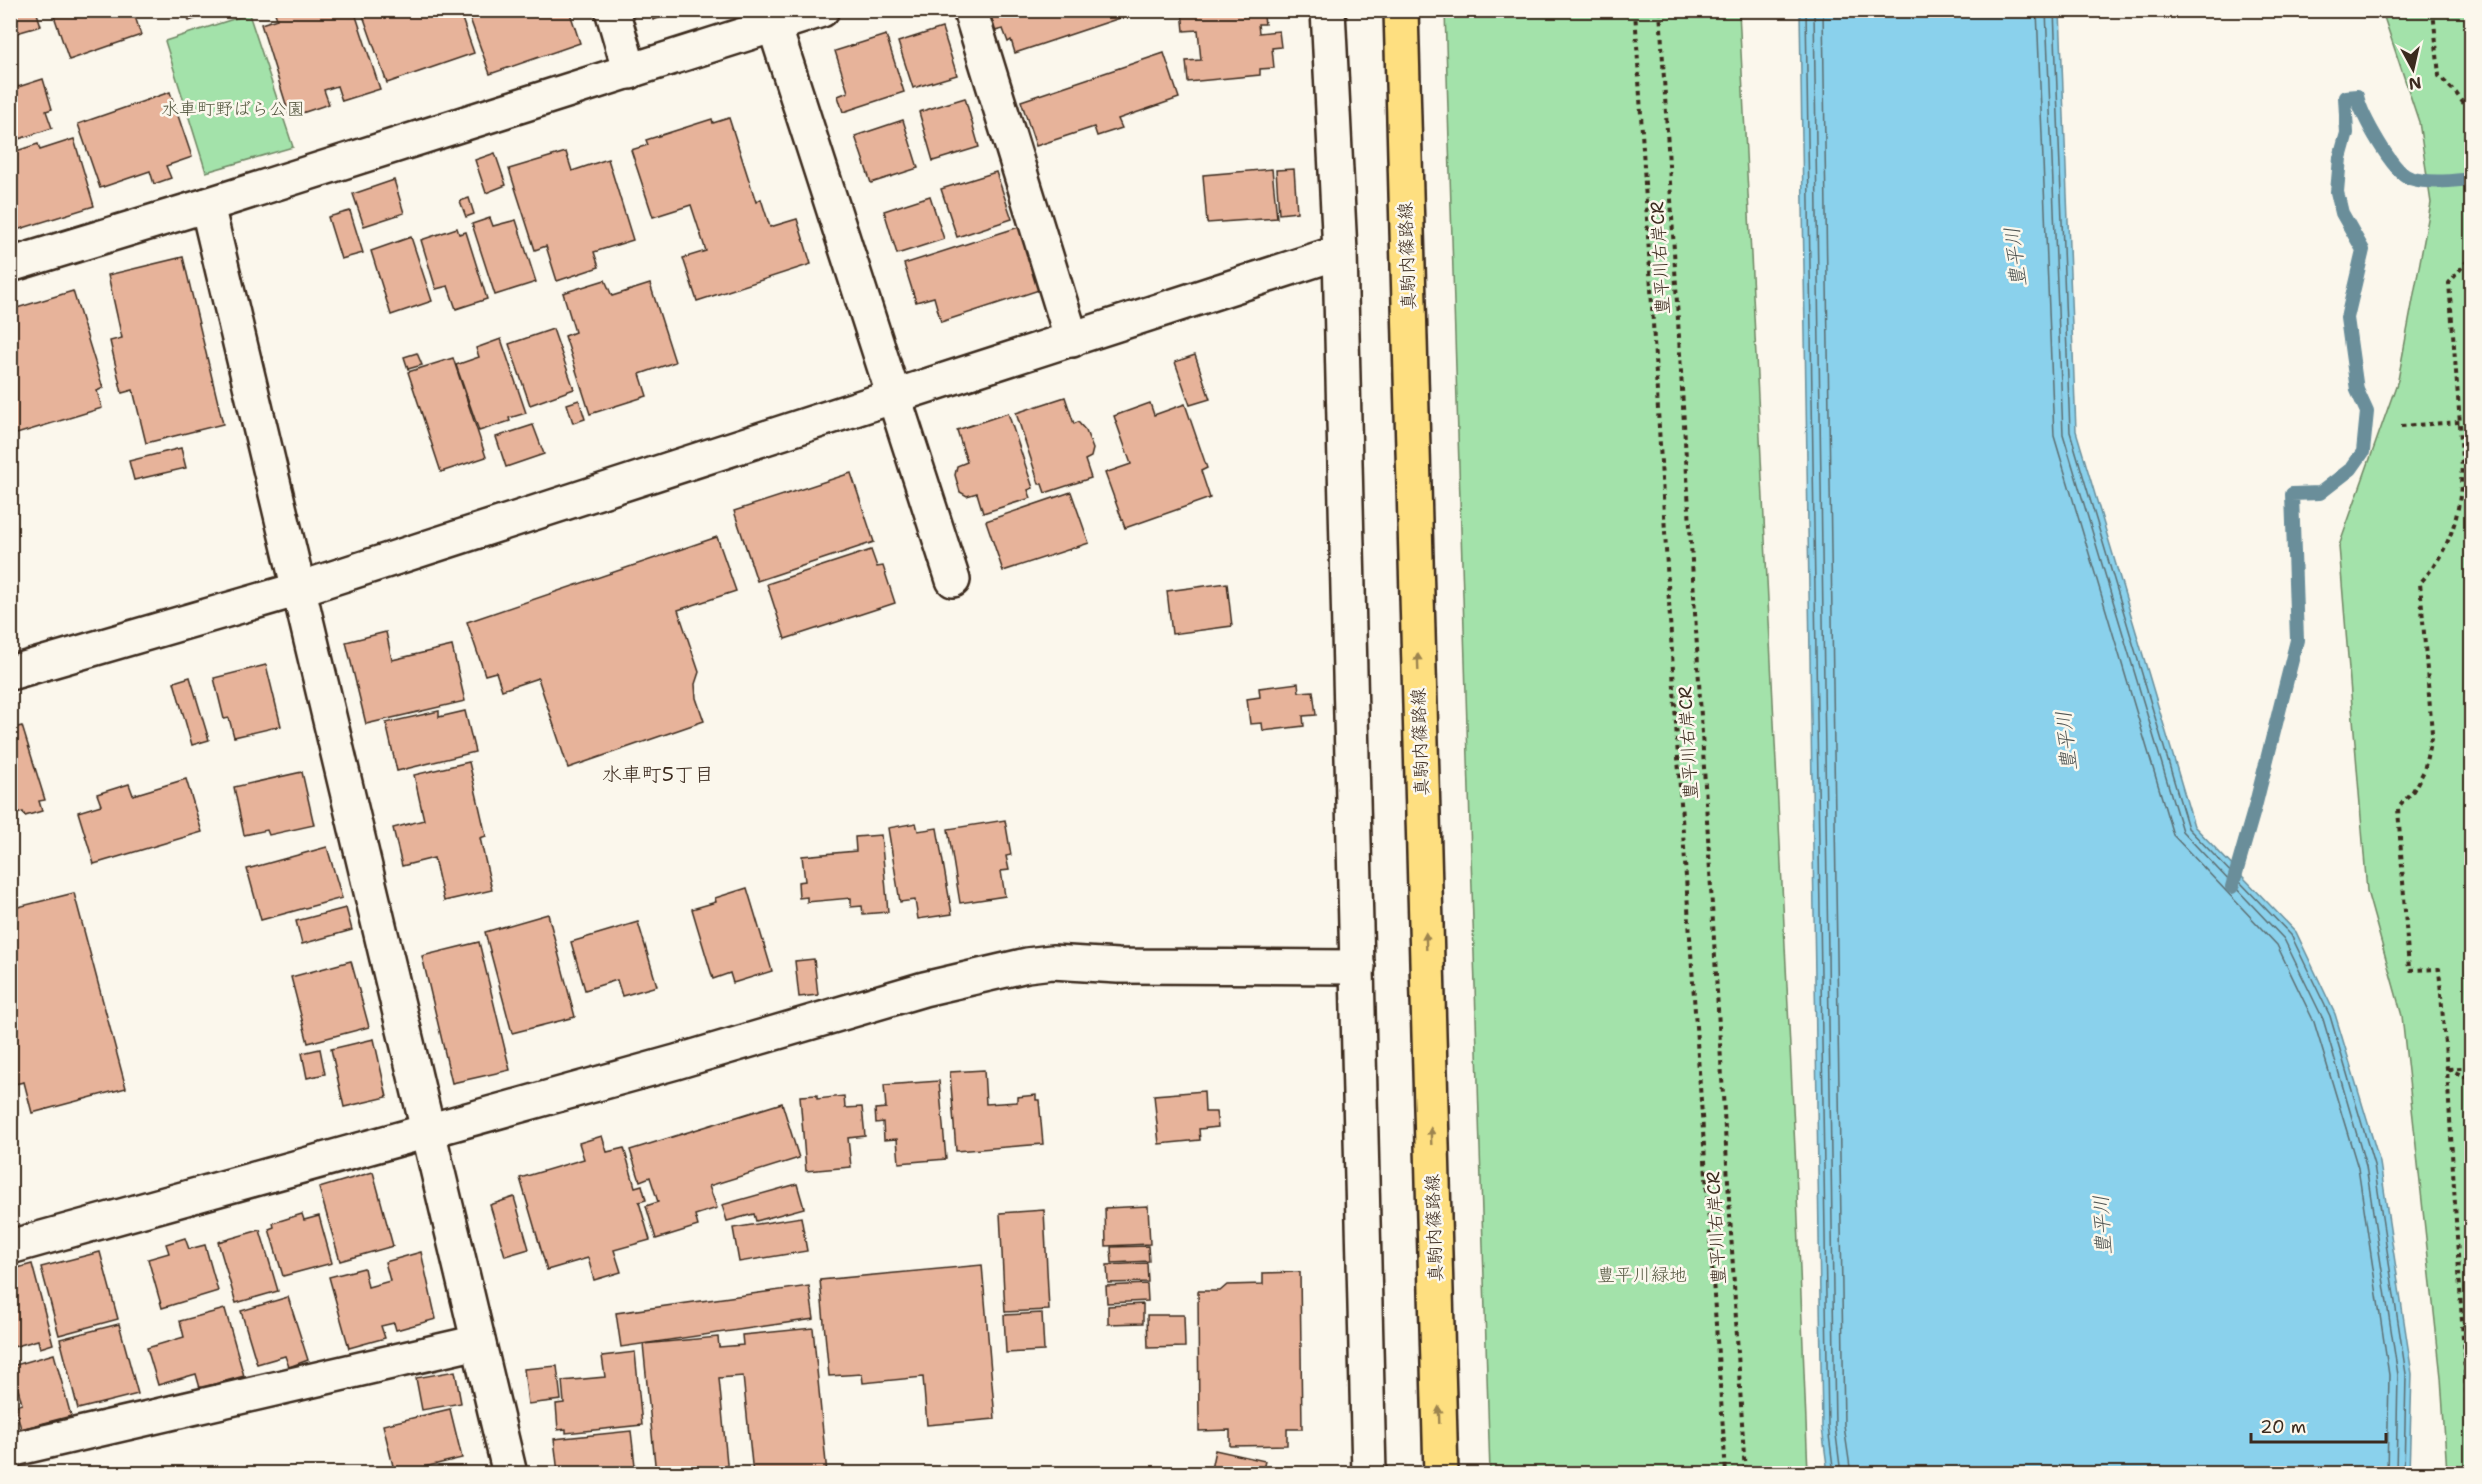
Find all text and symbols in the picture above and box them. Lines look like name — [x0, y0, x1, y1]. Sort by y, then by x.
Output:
north arrow — [2383, 39, 2443, 99]
text: N — [2407, 72, 2423, 95]
park label: 水車町野ばら公園 — [161, 97, 305, 121]
street label: 豊平川右岸CR — [1645, 201, 1675, 315]
street label: 真駒内篠路線 — [1393, 202, 1421, 310]
water label: 豊平川 — [1998, 226, 2032, 288]
one-way arrow — [1413, 653, 1423, 672]
street label: 豊平川右岸CR — [1673, 686, 1703, 800]
street label: 真駒内篠路線 — [1406, 688, 1434, 796]
water label: 豊平川 — [2050, 710, 2082, 772]
district label: 水車町5丁目 — [602, 761, 714, 787]
one-way arrow — [1421, 932, 1430, 951]
one-way arrow — [1427, 1127, 1436, 1146]
street label: 豊平川右岸CR — [1701, 1171, 1731, 1285]
street label: 真駒内篠路線 — [1420, 1174, 1448, 1282]
water label: 豊平川 — [2087, 1194, 2117, 1256]
park label: 豊平川緑地 — [1597, 1263, 1687, 1287]
one-way arrow — [1435, 1406, 1444, 1425]
scale bar — [2251, 1406, 2386, 1444]
text: 20 m — [2260, 1415, 2306, 1439]

